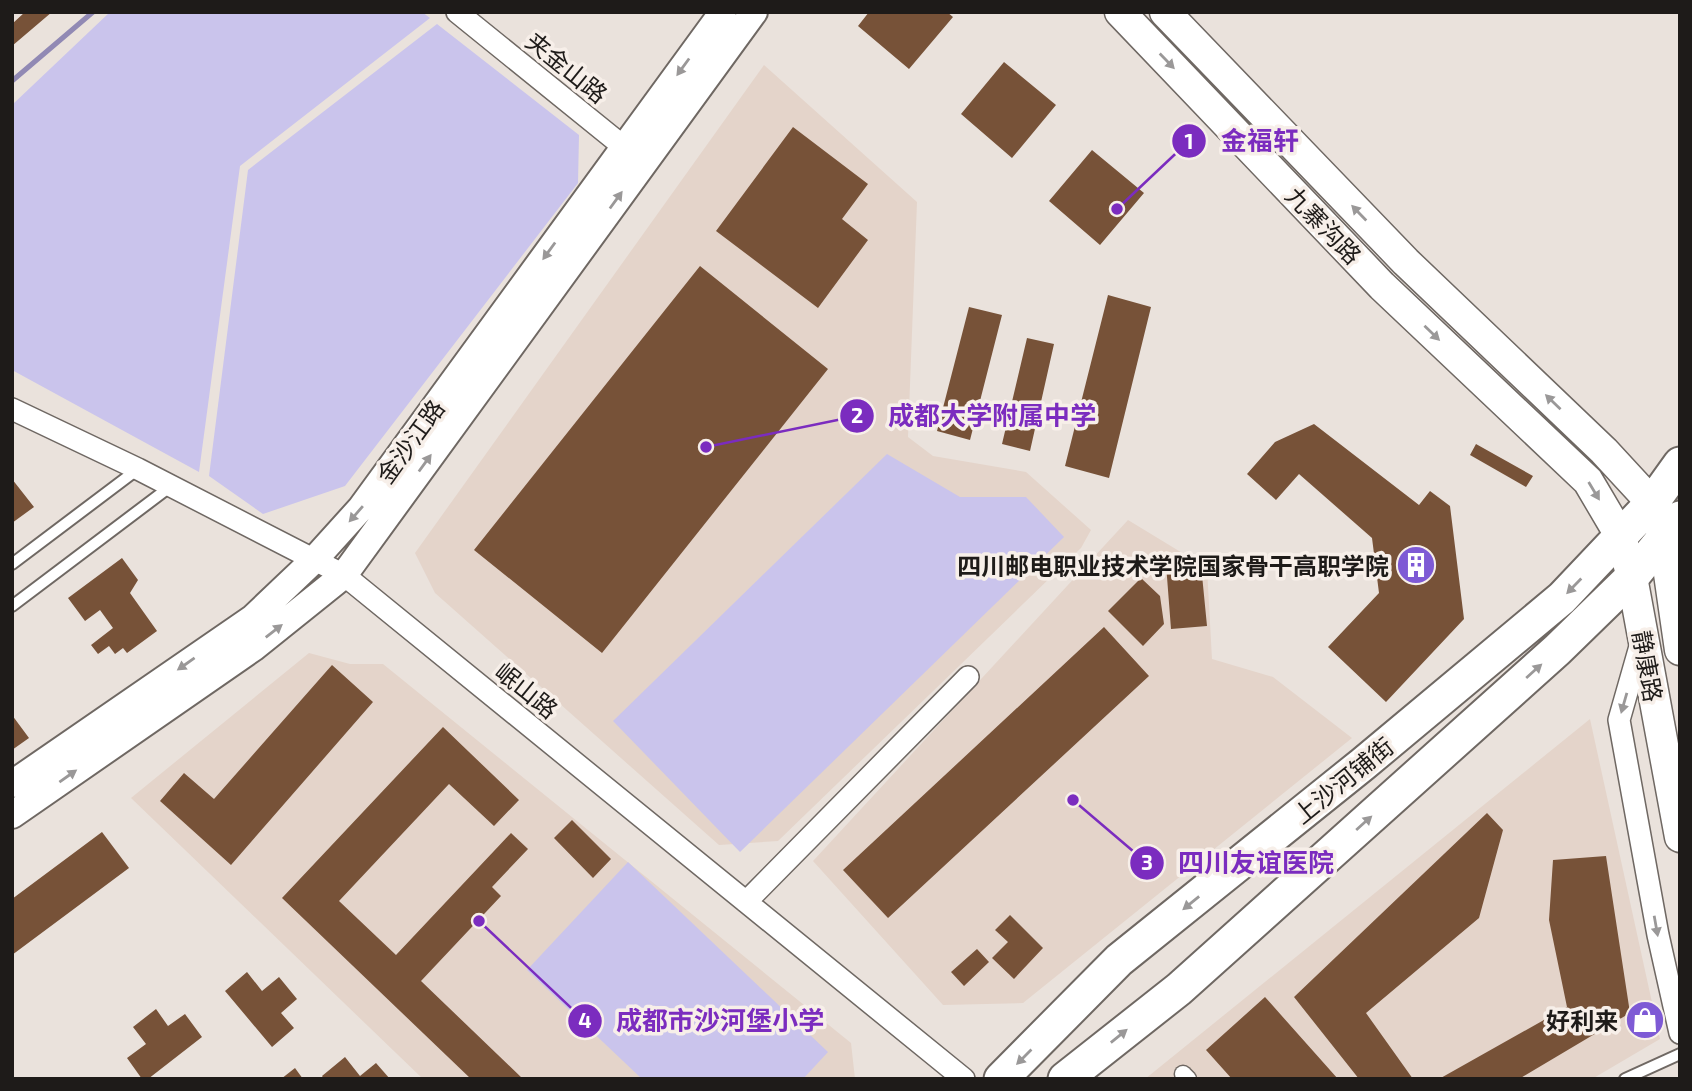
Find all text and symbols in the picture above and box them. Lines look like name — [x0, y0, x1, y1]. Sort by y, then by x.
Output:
street label: 夹金山路 — [521, 26, 613, 108]
one-way arrow — [1158, 53, 1175, 69]
one-way arrow — [676, 58, 690, 77]
callout: 金福轩 — [1172, 118, 1313, 165]
text: 金福轩 — [1221, 124, 1299, 155]
text: 1 — [1184, 128, 1194, 153]
street label: 九寨沟路 — [1280, 180, 1368, 270]
one-way arrow — [609, 191, 623, 209]
one-way arrow — [1352, 205, 1368, 222]
one-way arrow — [542, 242, 556, 260]
one-way arrow — [1423, 324, 1440, 341]
callout: 成都大学附属中学 — [839, 392, 1110, 439]
street label: 金沙江路 — [370, 394, 450, 488]
one-way arrow — [1544, 394, 1561, 410]
text: 成都大学附属中学 — [888, 399, 1096, 430]
text: 2 — [851, 402, 863, 427]
one-way arrow — [418, 454, 432, 473]
one-way arrow — [1587, 482, 1600, 501]
one-way arrow — [349, 505, 364, 522]
building icon: 四川邮电职业技术学院国家骨干高职学院 — [1395, 544, 1437, 586]
place label: 四川邮电职业技术学院国家骨干高职学院 — [957, 551, 1389, 580]
one-way arrow — [1566, 577, 1582, 594]
one-way arrow — [265, 624, 283, 638]
street label: 静康路 — [1627, 628, 1669, 704]
street label: 岷山路 — [490, 656, 564, 724]
one-way arrow — [177, 657, 196, 670]
one-way arrow — [1525, 663, 1542, 679]
one-way arrow — [1618, 692, 1629, 714]
street label: 上沙河铺街 — [1287, 731, 1399, 829]
one-way arrow — [59, 769, 77, 783]
one-way arrow — [1355, 815, 1372, 831]
callout: 四川友谊医院 — [1129, 840, 1348, 887]
text: 四川友谊医院 — [1178, 846, 1334, 877]
text: 3 — [1141, 849, 1153, 874]
one-way arrow — [1182, 895, 1200, 910]
one-way arrow — [1651, 915, 1662, 937]
callout: 成都市沙河堡小学 — [567, 997, 838, 1044]
shop icon: 好利来 — [1624, 999, 1666, 1041]
text: 成都市沙河堡小学 — [616, 1004, 824, 1035]
place label: 好利来 — [1546, 1006, 1618, 1035]
text: 4 — [578, 1007, 592, 1032]
one-way arrow — [1109, 1029, 1127, 1044]
one-way arrow — [1015, 1048, 1032, 1065]

